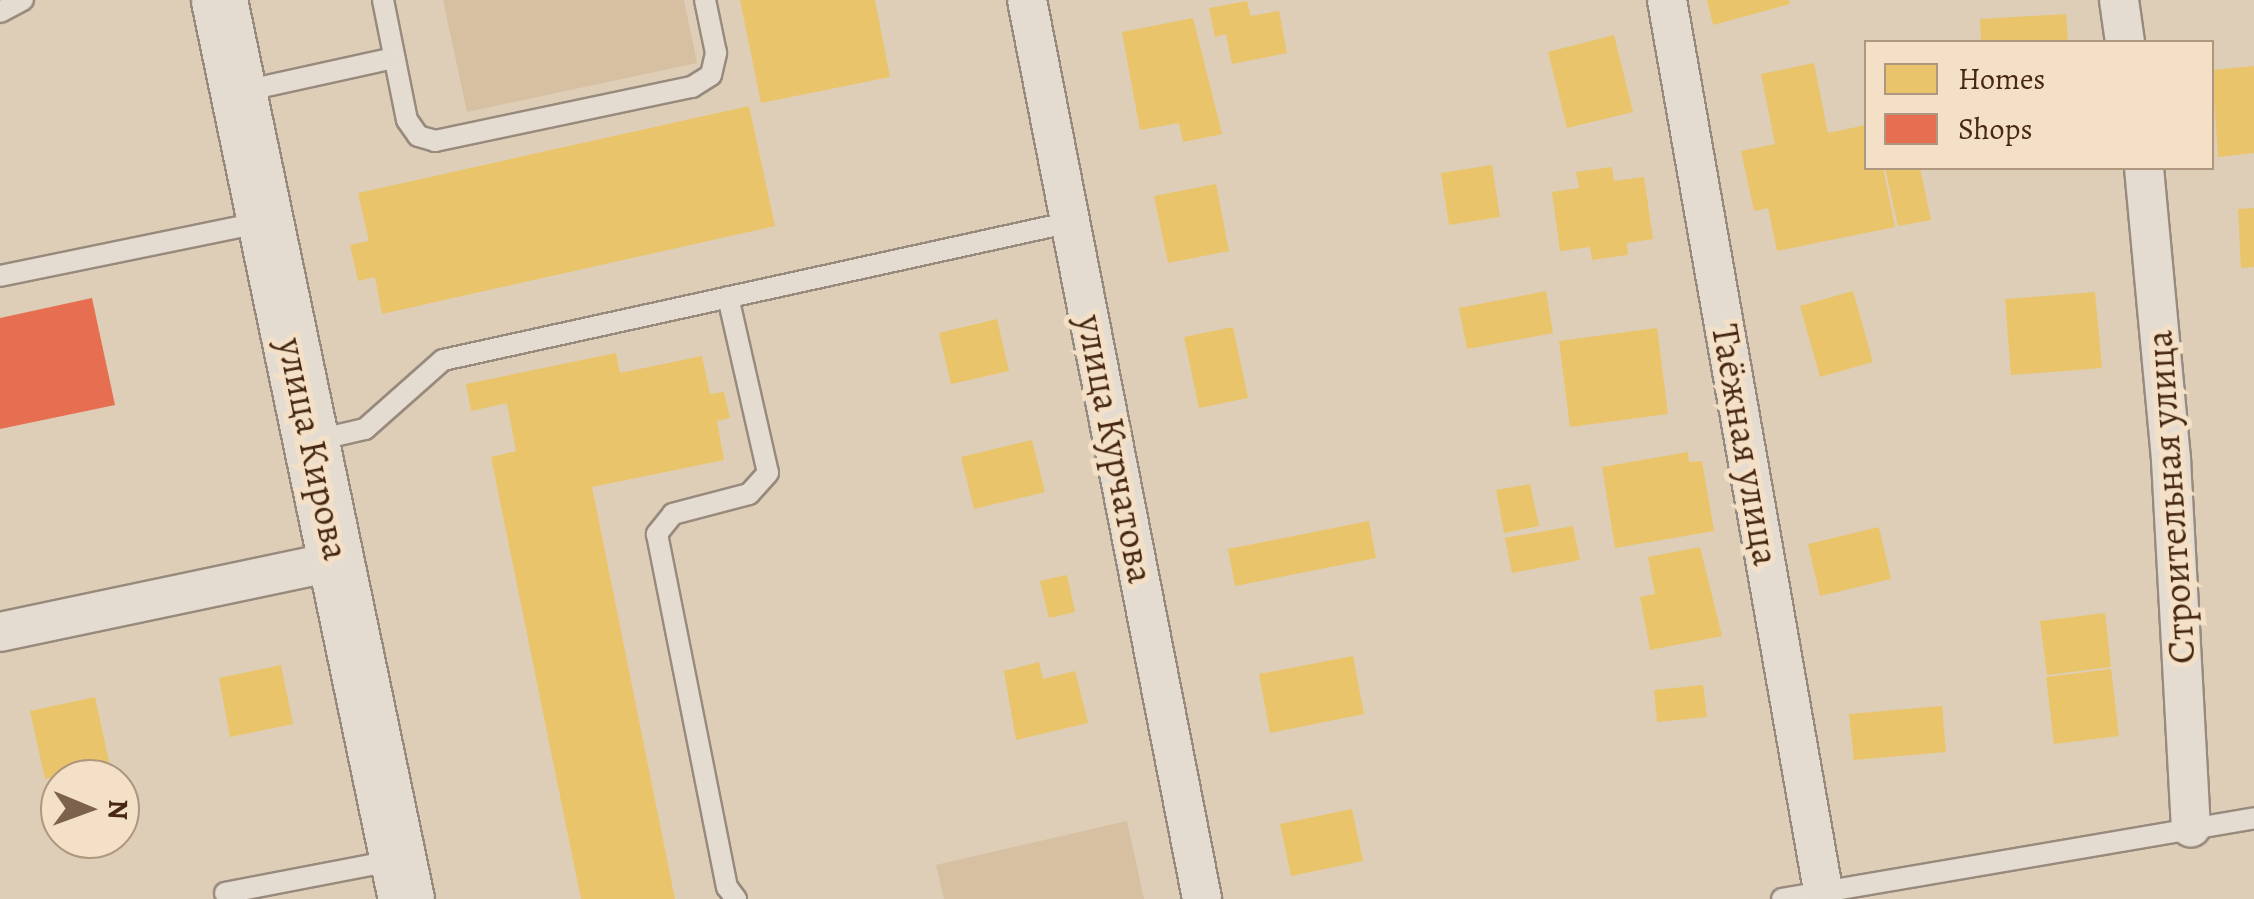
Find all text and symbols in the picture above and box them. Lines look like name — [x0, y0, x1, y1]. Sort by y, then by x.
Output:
legend — [1864, 40, 2214, 170]
text: Homes — [1958, 59, 2045, 99]
text: Shops — [1958, 109, 2032, 149]
street label: улица Курчатова — [1067, 311, 1163, 587]
street label: Таёжная улица — [1701, 321, 1789, 569]
street label: Строительная улица — [2137, 329, 2205, 665]
street label: улица Кирова — [267, 334, 359, 564]
north arrow — [40, 759, 140, 859]
text: N — [99, 799, 137, 820]

